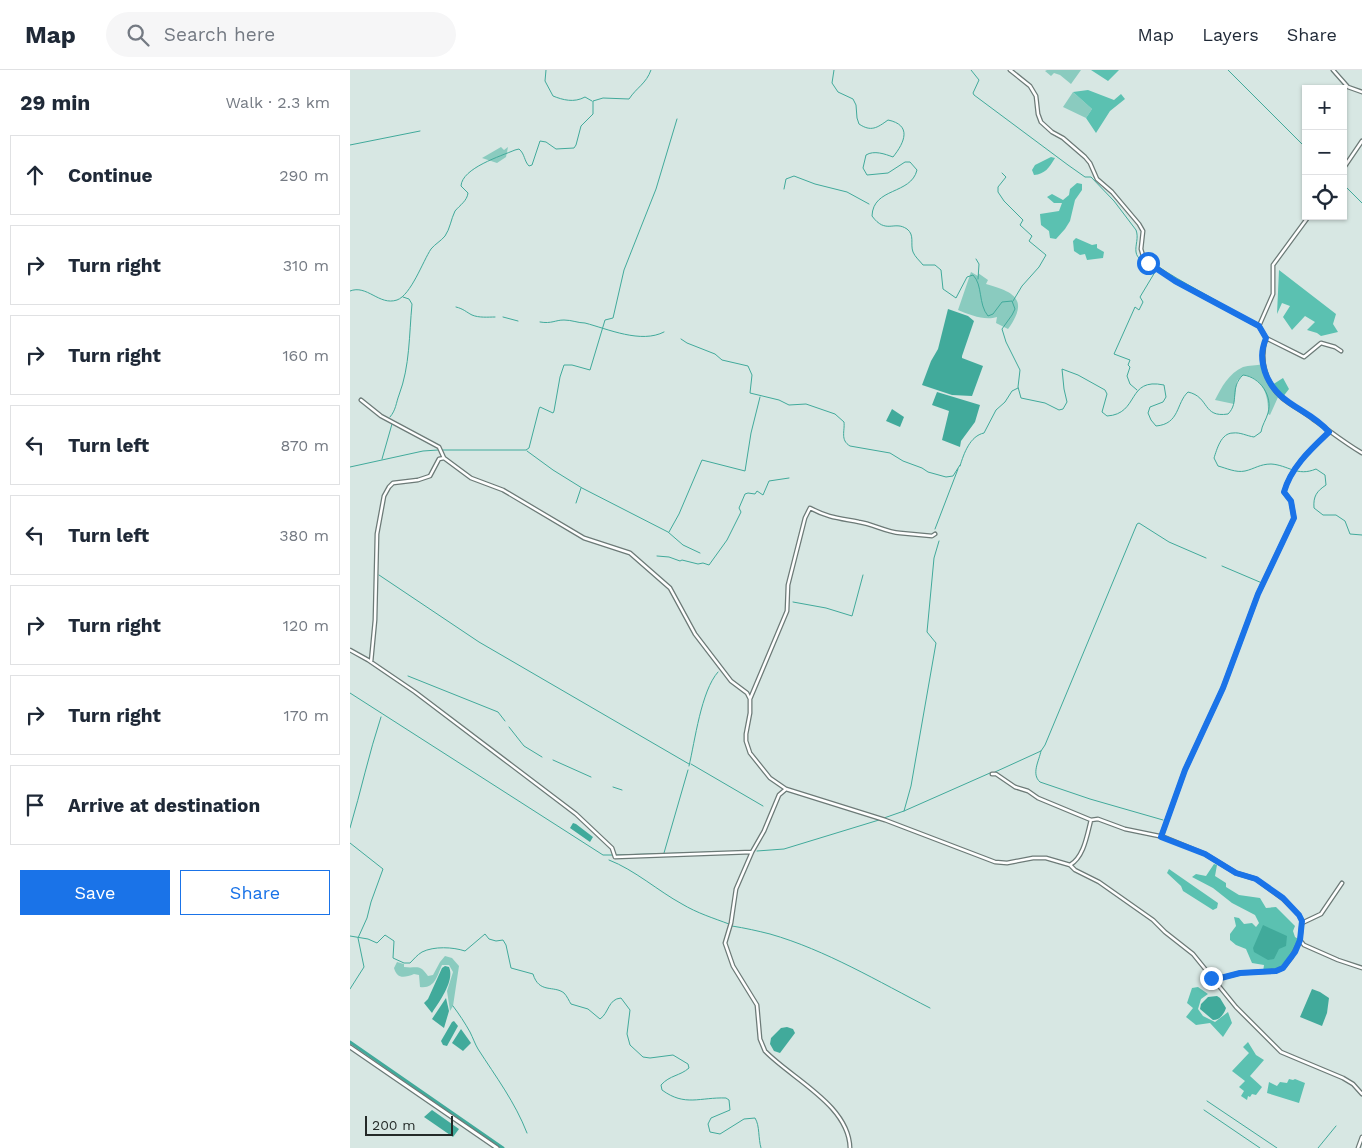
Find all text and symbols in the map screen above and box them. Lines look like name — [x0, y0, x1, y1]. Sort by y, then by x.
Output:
search box — [106, 12, 456, 57]
text: Map — [25, 21, 76, 49]
icon: search — [124, 21, 152, 49]
text: Search here — [164, 23, 275, 46]
text: Map — [1137, 24, 1174, 45]
text: Layers — [1202, 24, 1259, 45]
text: Share — [1287, 24, 1337, 45]
map controls — [1302, 85, 1347, 220]
button: + — [1302, 85, 1347, 130]
text: 29 min — [20, 90, 90, 115]
text: Walk · 2.3 km — [225, 93, 330, 112]
button: − — [1302, 130, 1347, 175]
icon: ahead — [21, 161, 49, 189]
text: Continue — [68, 164, 152, 187]
text: 290 m — [279, 166, 329, 185]
button: locate — [1302, 175, 1347, 220]
icon: right — [21, 251, 49, 279]
route start — [1137, 252, 1160, 275]
text: Turn right — [68, 254, 161, 277]
text: 310 m — [283, 256, 329, 275]
icon: right — [21, 341, 49, 369]
text: Turn right — [68, 344, 161, 367]
text: 160 m — [282, 346, 329, 365]
icon: left — [21, 431, 49, 459]
text: Turn left — [68, 434, 149, 457]
text: 870 m — [280, 436, 329, 455]
icon: left — [21, 521, 49, 549]
text: Turn left — [68, 524, 149, 547]
text: 380 m — [279, 526, 329, 545]
icon: right — [21, 611, 49, 639]
text: Turn right — [68, 614, 161, 637]
text: 120 m — [283, 616, 329, 635]
icon: right — [21, 701, 49, 729]
text: Turn right — [68, 704, 161, 727]
text: 170 m — [283, 706, 329, 725]
icon: arrive — [21, 791, 49, 819]
text: Arrive at destination — [68, 794, 260, 817]
button: Save — [20, 870, 170, 915]
button: Share — [180, 870, 330, 915]
route end — [1200, 967, 1223, 990]
scale bar — [365, 1113, 452, 1136]
text: 200 m — [372, 1117, 416, 1133]

